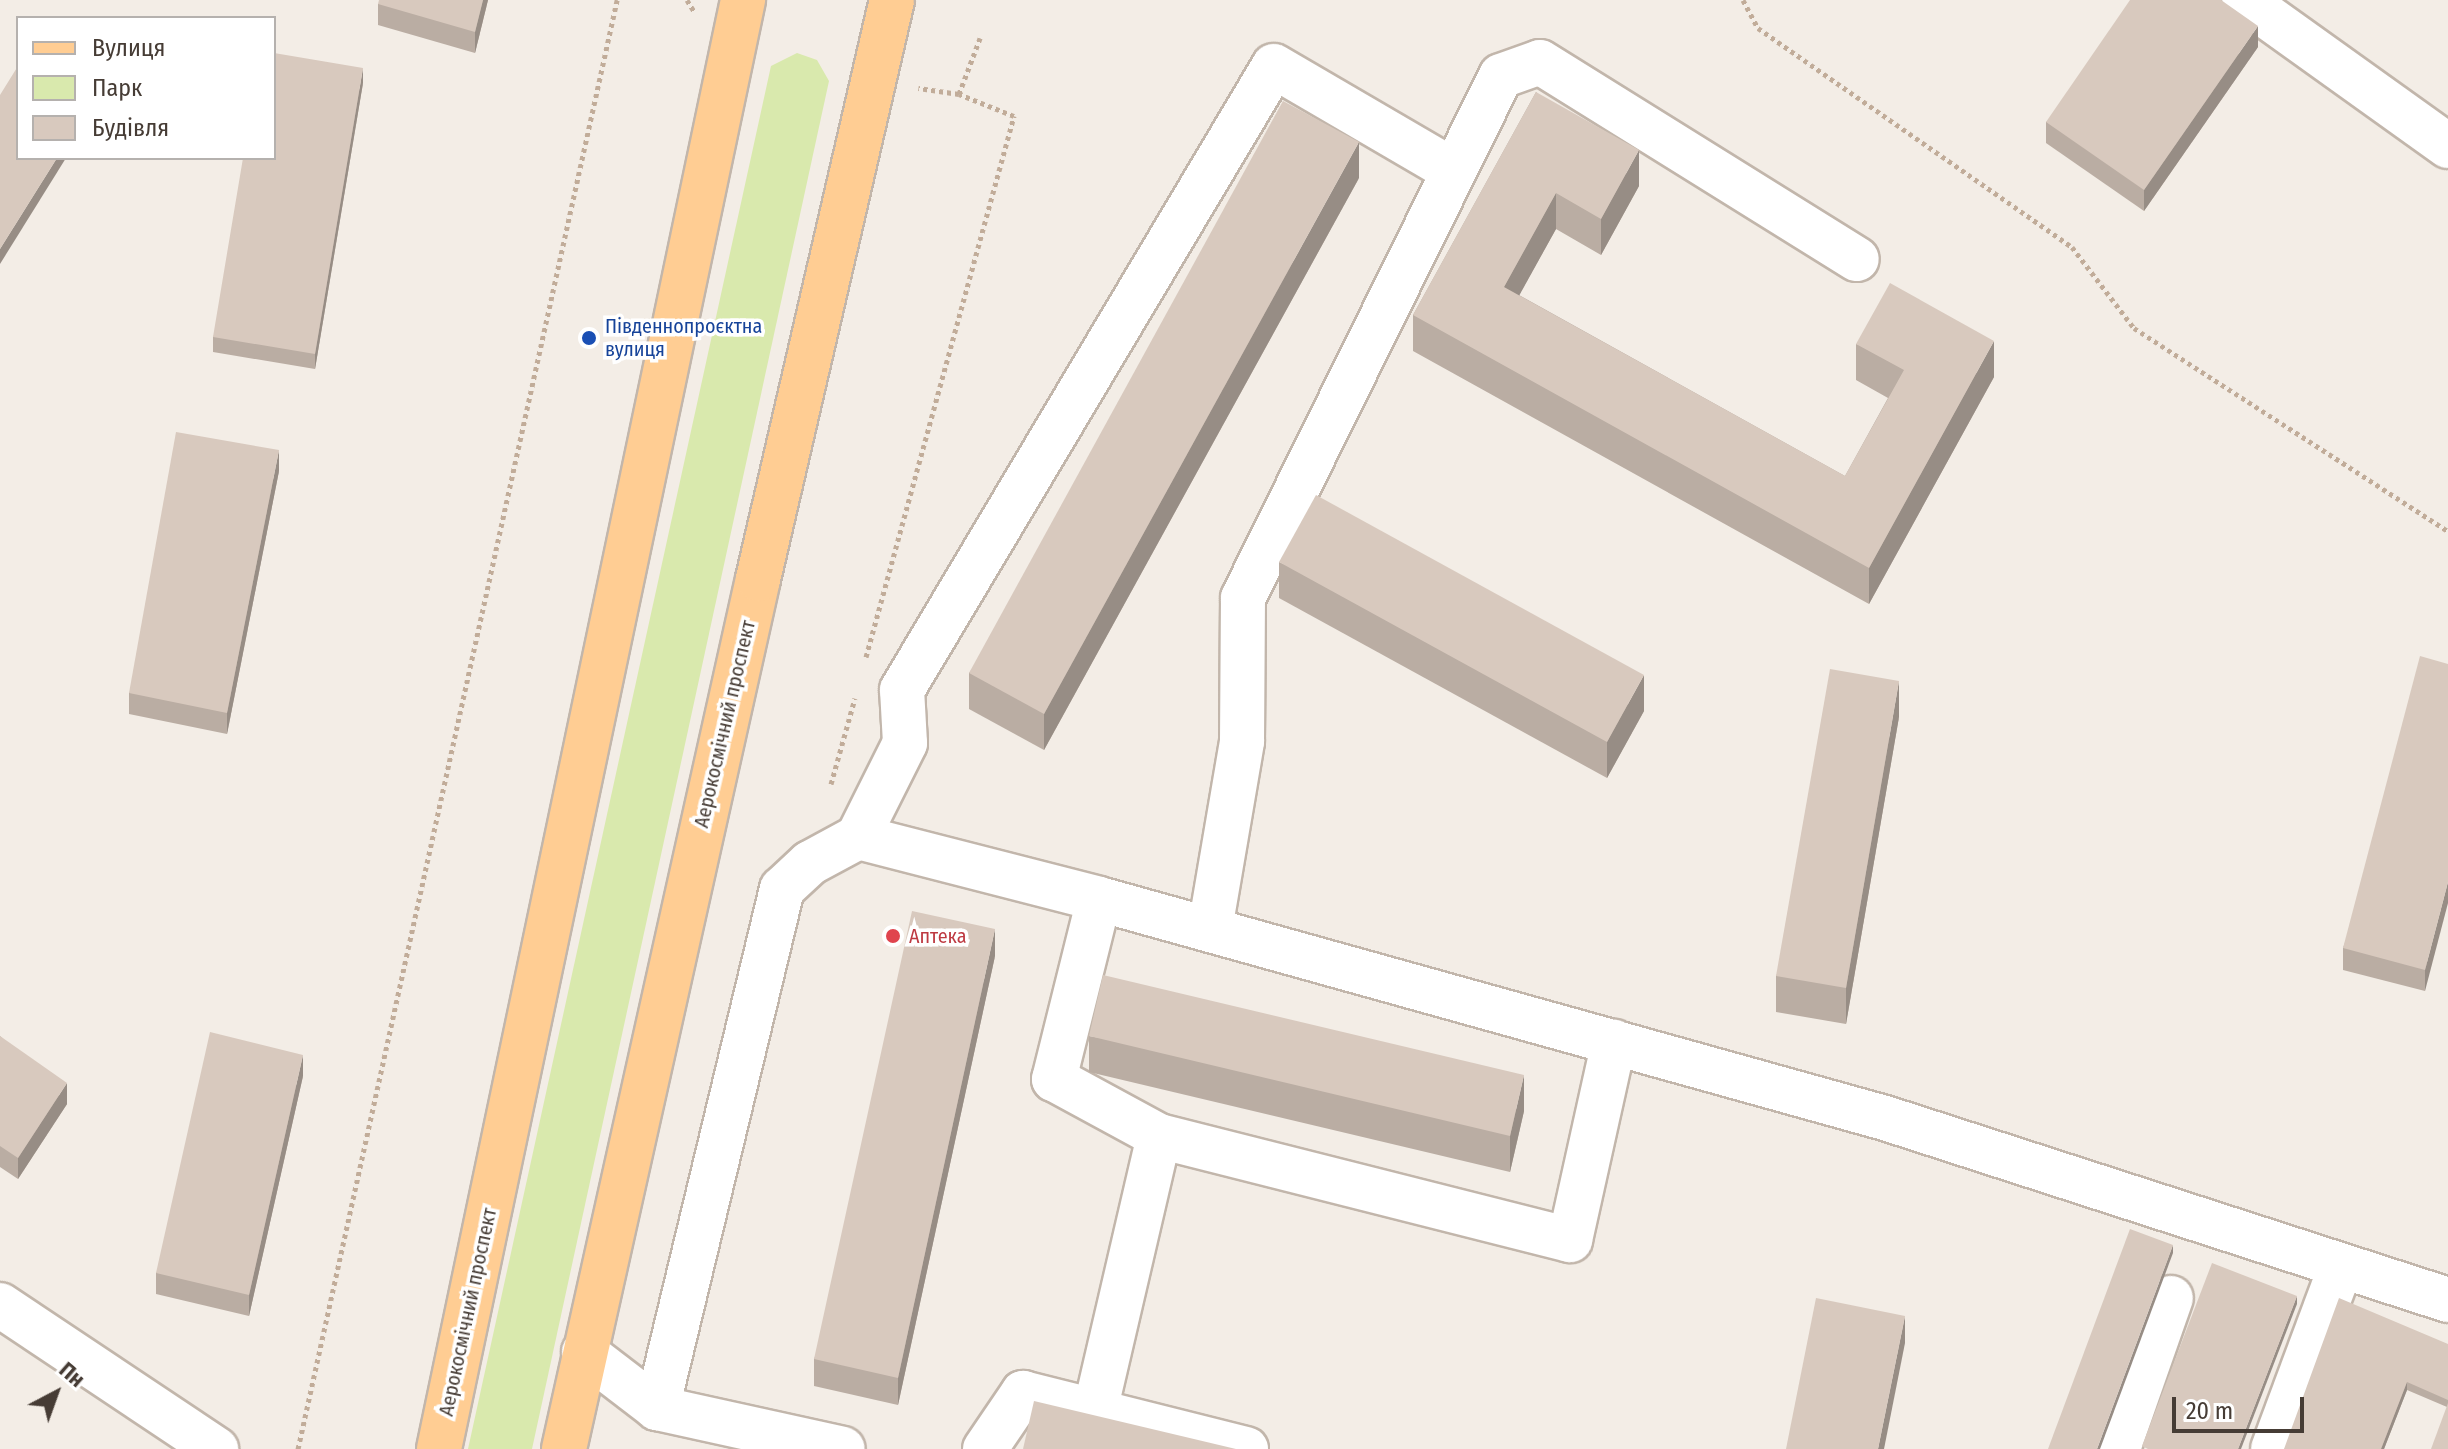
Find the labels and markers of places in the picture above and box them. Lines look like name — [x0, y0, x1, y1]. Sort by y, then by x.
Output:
place label: Південнопроєктна вулиця — [605, 314, 762, 361]
marker: Південнопроєктна вулиця — [580, 329, 598, 347]
place label: Аптека — [909, 924, 966, 948]
marker: Аптека — [884, 927, 902, 945]

